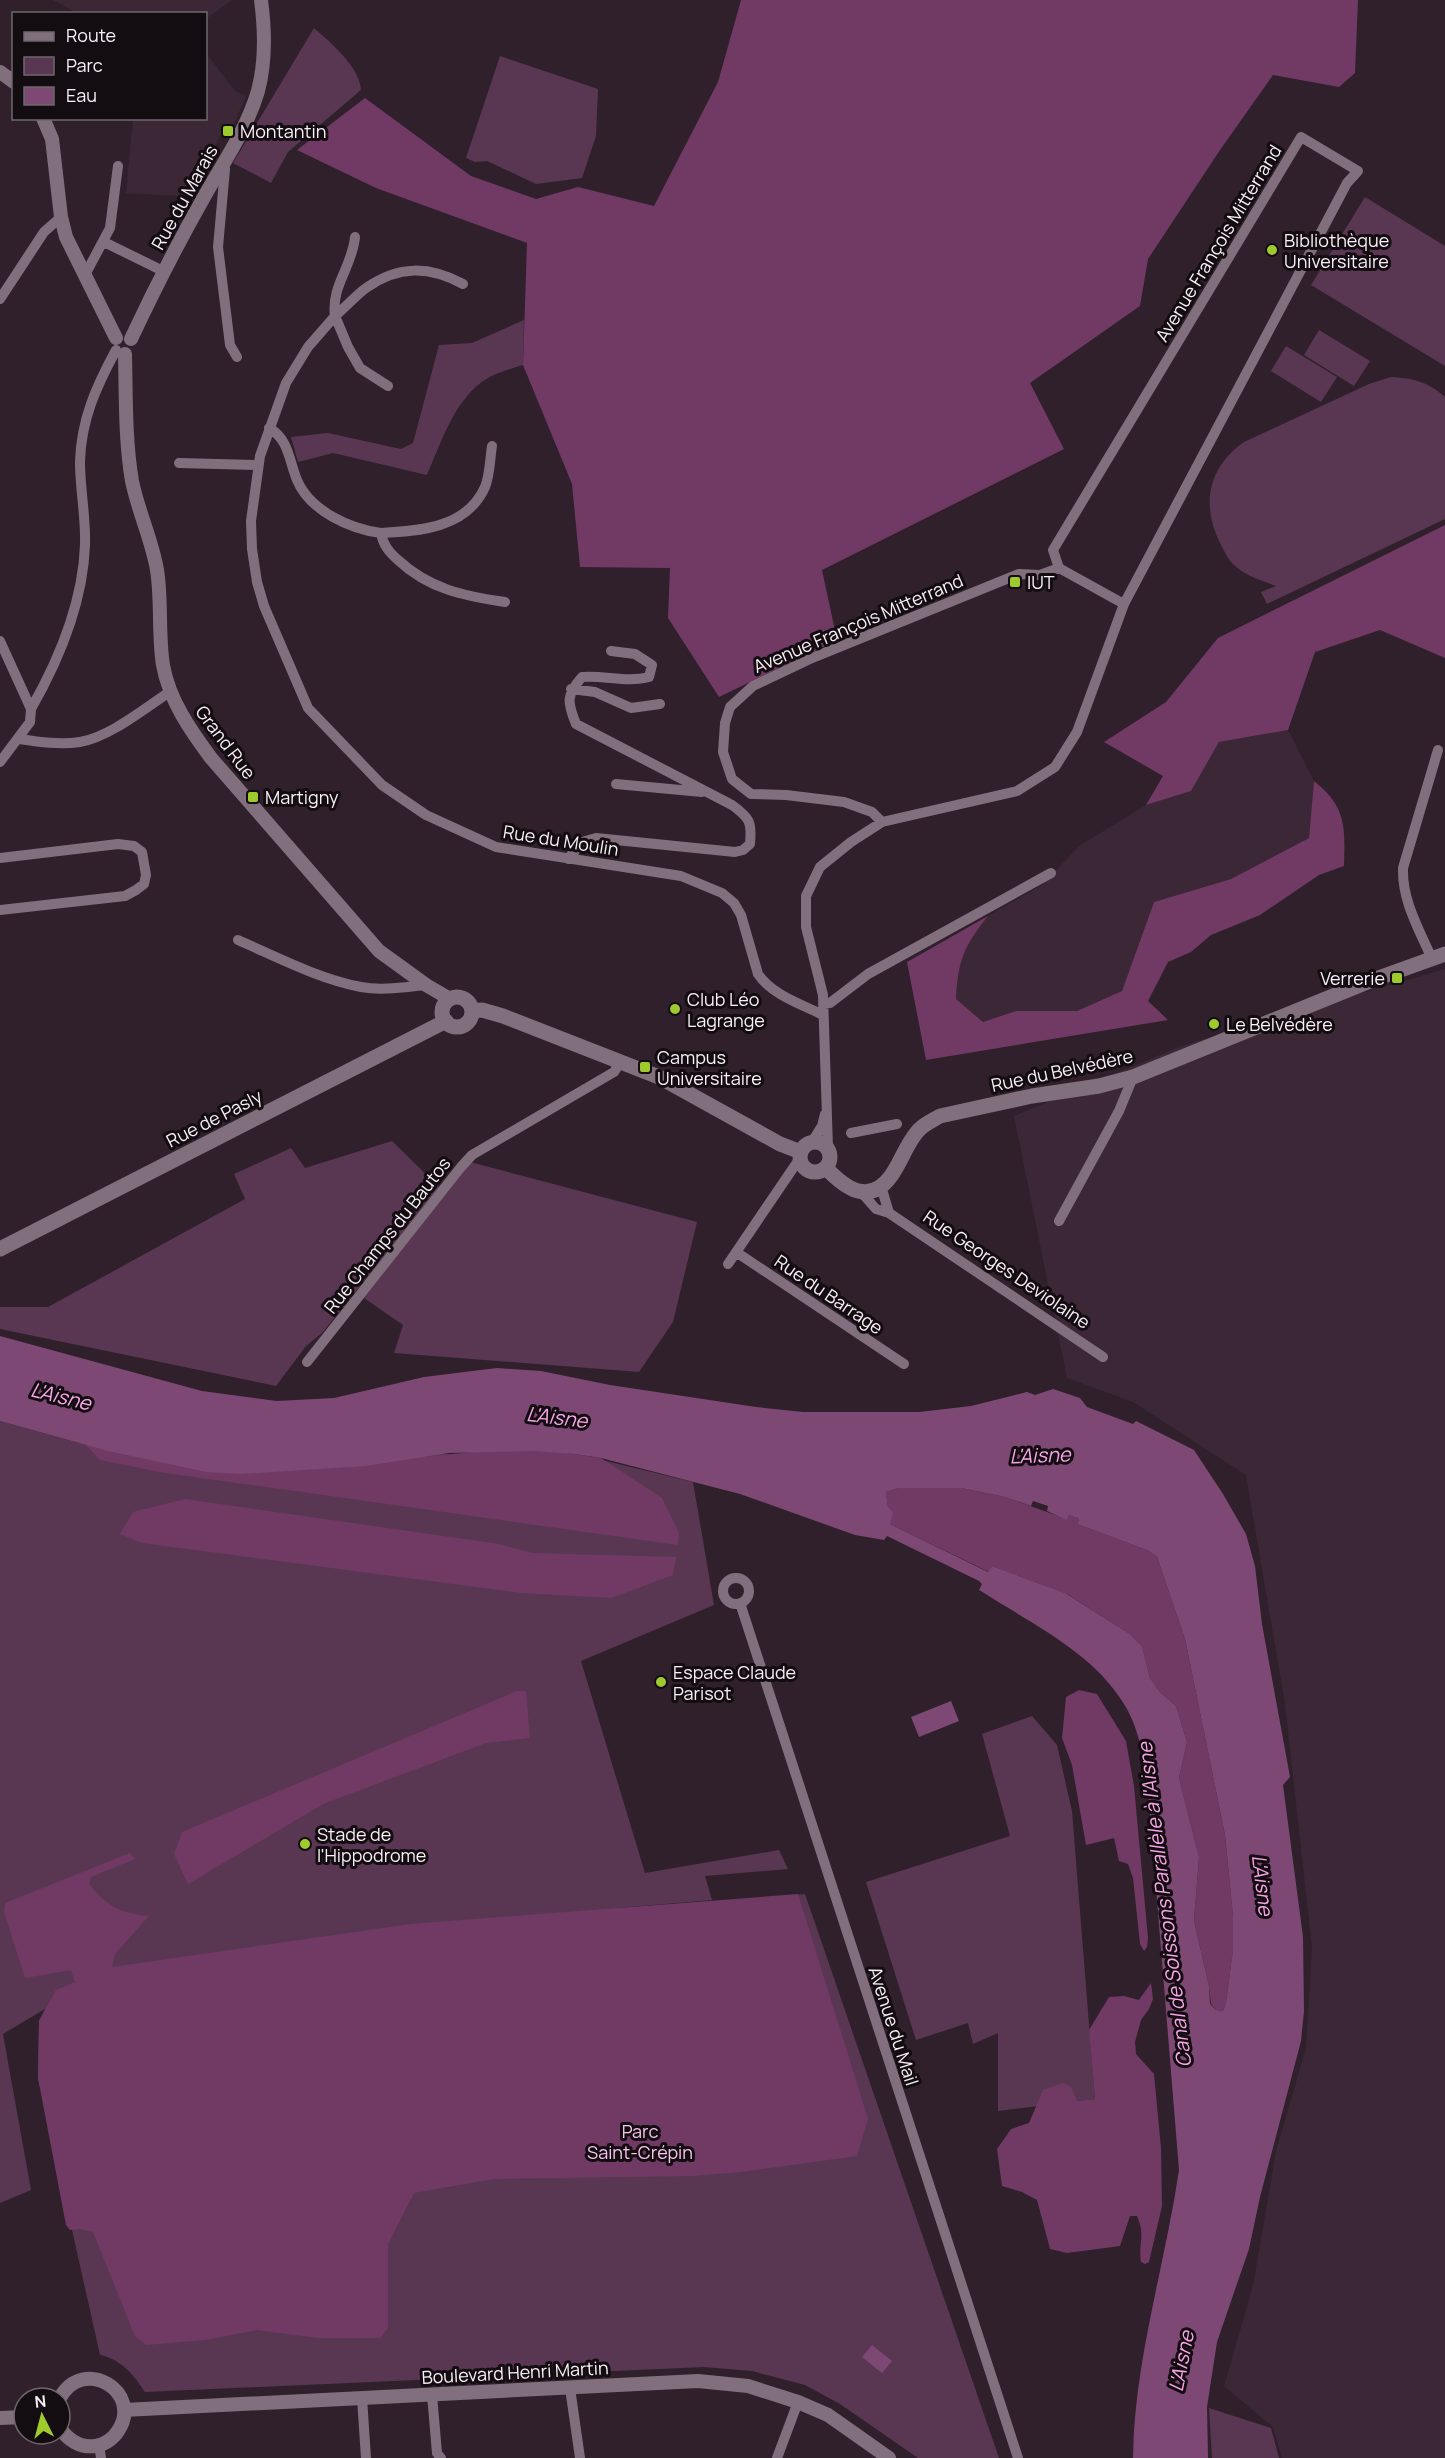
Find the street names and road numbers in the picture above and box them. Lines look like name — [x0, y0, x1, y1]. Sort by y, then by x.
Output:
street label: Rue du Marais — [145, 140, 223, 254]
street label: Avenue François Mitterrand — [1150, 140, 1286, 346]
street label: Avenue François Mitterrand — [749, 568, 967, 678]
street label: Grand Rue — [190, 700, 262, 784]
street label: Rue du Moulin — [501, 819, 621, 861]
street label: Rue du Belvédère — [989, 1043, 1135, 1097]
street label: Rue de Pasly — [162, 1083, 266, 1152]
street label: Rue Champs du Bautos — [318, 1152, 456, 1318]
street label: Rue Georges Deviolaine — [919, 1204, 1095, 1334]
street label: Rue du Barrage — [770, 1249, 888, 1339]
street label: Avenue du Mail — [863, 1963, 925, 2089]
street label: Boulevard Henri Martin — [421, 2355, 609, 2389]

